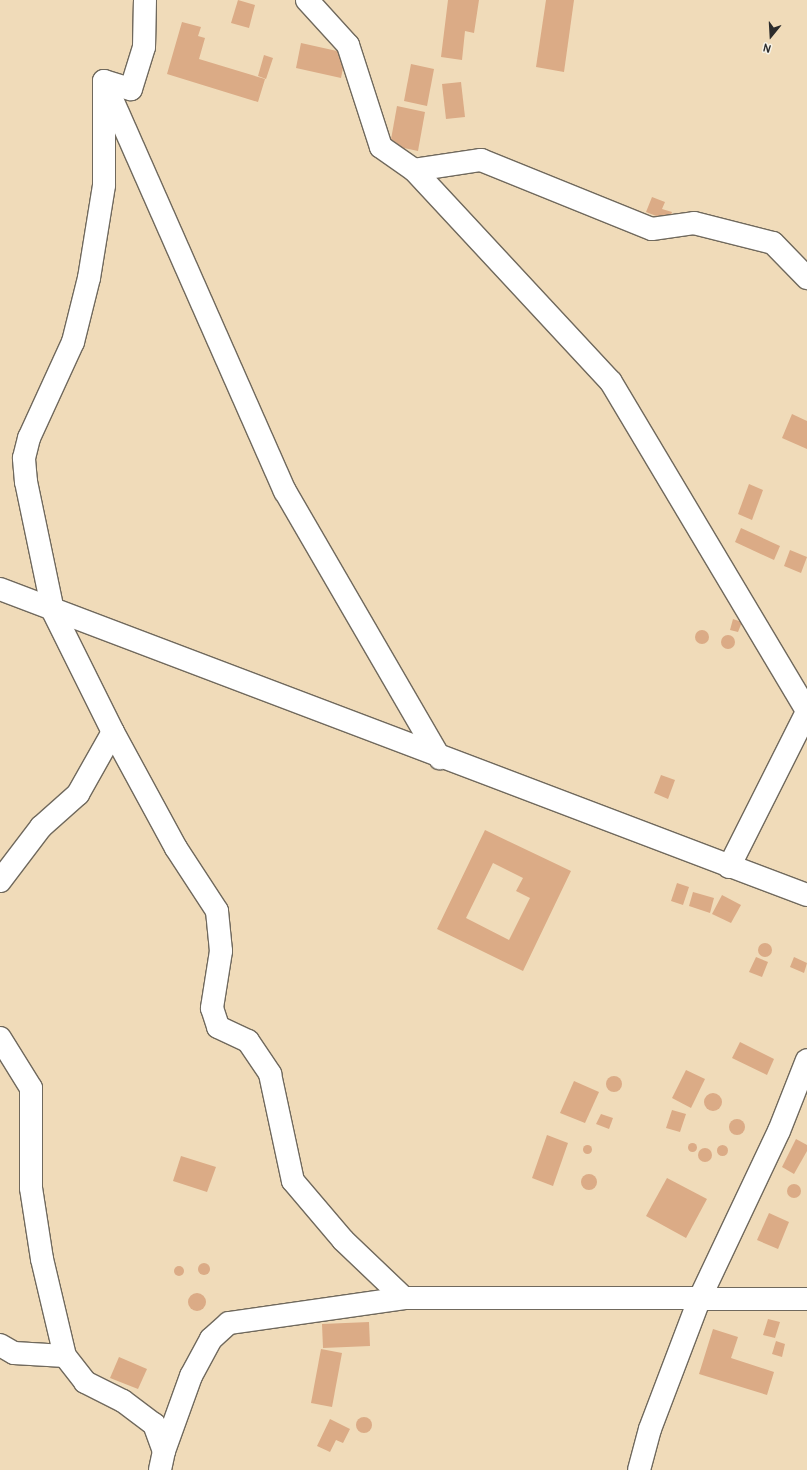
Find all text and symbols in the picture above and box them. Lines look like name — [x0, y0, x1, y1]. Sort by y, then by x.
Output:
north arrow — [751, 16, 791, 56]
text: N — [762, 41, 773, 55]

